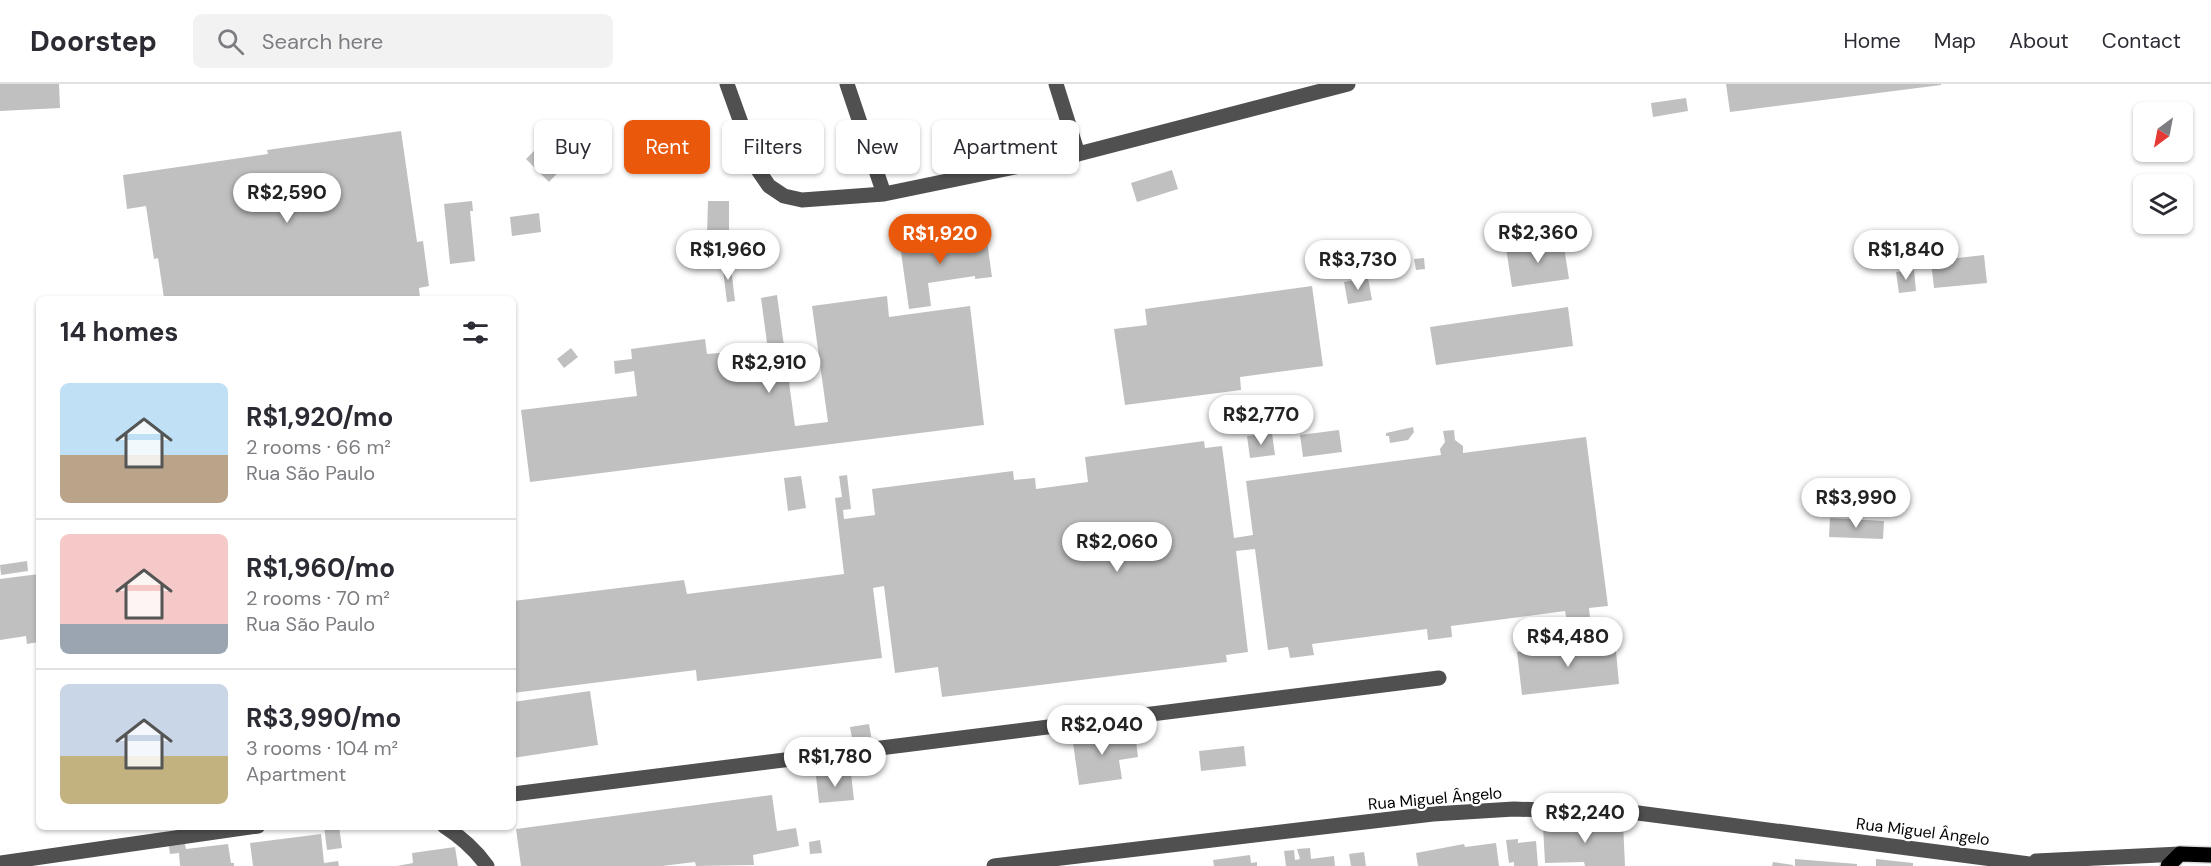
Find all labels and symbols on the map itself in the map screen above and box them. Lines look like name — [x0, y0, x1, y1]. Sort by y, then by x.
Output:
north arrow — [2133, 102, 2193, 162]
pin: R$2,590 — [232, 173, 342, 224]
pin: R$2,360 — [1483, 213, 1593, 264]
pin: R$1,920 — [885, 214, 995, 265]
pin: R$1,960 — [673, 230, 783, 281]
pin: R$1,840 — [1851, 230, 1961, 281]
pin: R$3,730 — [1303, 240, 1413, 291]
pin: R$2,910 — [714, 343, 824, 394]
pin: R$2,770 — [1206, 395, 1316, 446]
pin: R$3,990 — [1801, 478, 1911, 529]
pin: R$2,060 — [1062, 522, 1172, 573]
pin: R$4,480 — [1513, 617, 1623, 668]
pin: R$2,040 — [1047, 705, 1157, 756]
pin: R$1,780 — [780, 737, 890, 788]
street label: Rua Miguel Ângelo — [1367, 782, 1503, 815]
pin: R$2,240 — [1530, 793, 1640, 844]
street label: Rua Miguel Ângelo — [1855, 813, 1991, 850]

